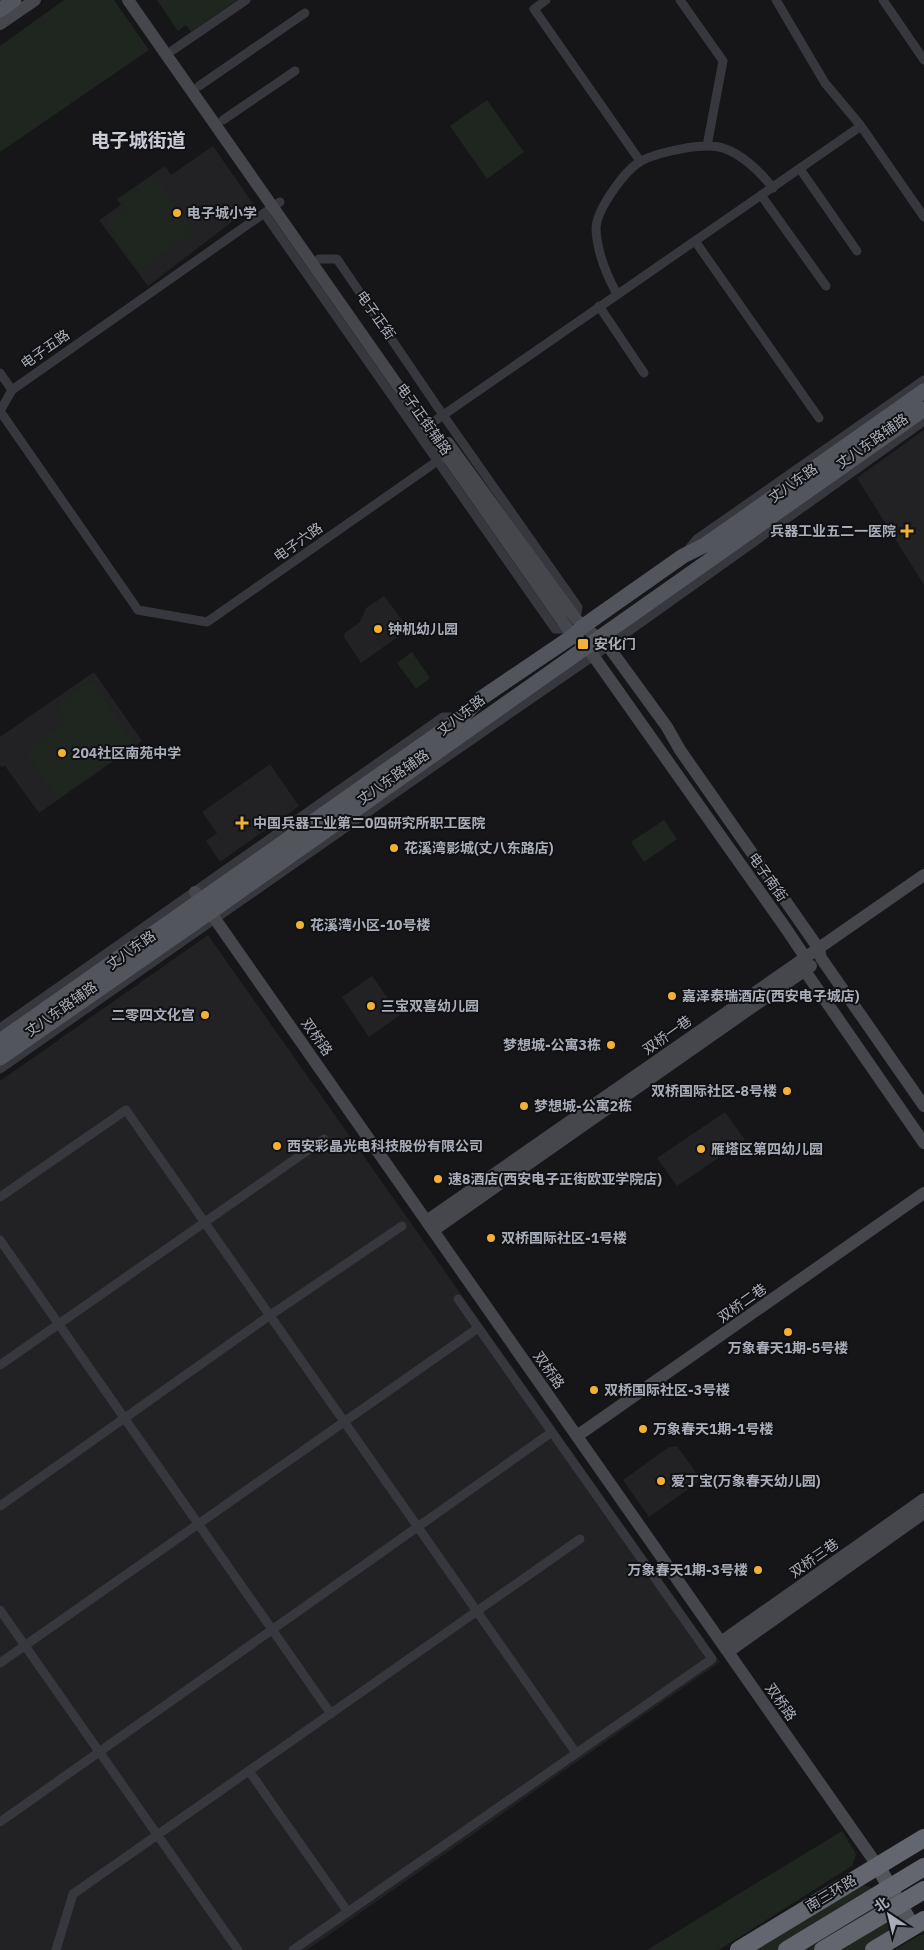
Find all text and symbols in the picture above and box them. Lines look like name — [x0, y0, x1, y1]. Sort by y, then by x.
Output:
district label: 电子城街道 — [90, 128, 186, 152]
place label: 电子城小学 — [187, 204, 257, 222]
marker: 电子城小学 — [171, 207, 183, 219]
street label: 电子正街 — [353, 287, 399, 343]
street label: 电子五路 — [17, 326, 73, 372]
street label: 电子正街辅路 — [393, 379, 455, 459]
street label: 丈八东路辅路 — [832, 410, 912, 472]
street label: 丈八东路 — [765, 460, 821, 506]
street label: 电子六路 — [270, 519, 326, 565]
place label: 兵器工业五二一医院 — [770, 522, 896, 540]
marker: 兵器工业五二一医院 — [900, 524, 914, 538]
place label: 钟机幼儿园 — [388, 620, 458, 638]
marker: 钟机幼儿园 — [372, 623, 384, 635]
place label: 安化门 — [594, 635, 636, 653]
marker: 安化门 — [576, 637, 590, 651]
street label: 丈八东路 — [433, 691, 489, 739]
place label: 204社区南苑中学 — [72, 744, 181, 762]
street label: 丈八东路辅路 — [353, 746, 433, 808]
marker: 204社区南苑中学 — [56, 747, 68, 759]
place label: 中国兵器工业第二0四研究所职工医院 — [253, 814, 485, 832]
marker: 中国兵器工业第二0四研究所职工医院 — [235, 816, 249, 830]
place label: 花溪湾影城(丈八东路店) — [404, 839, 554, 857]
marker: 花溪湾影城(丈八东路店) — [388, 842, 400, 854]
street label: 电子南街 — [745, 849, 791, 905]
place label: 花溪湾小区-10号楼 — [310, 916, 430, 934]
marker: 花溪湾小区-10号楼 — [294, 919, 306, 931]
street label: 丈八东路 — [103, 927, 159, 973]
street label: 丈八东路辅路 — [21, 978, 101, 1040]
place label: 嘉泽泰瑞酒店(西安电子城店) — [682, 987, 860, 1005]
marker: 嘉泽泰瑞酒店(西安电子城店) — [666, 990, 678, 1002]
place label: 三宝双喜幼儿园 — [381, 997, 479, 1015]
marker: 三宝双喜幼儿园 — [365, 1000, 377, 1012]
place label: 二零四文化宫 — [111, 1006, 195, 1024]
marker: 二零四文化宫 — [199, 1009, 211, 1021]
street label: 双桥一巷 — [639, 1012, 695, 1058]
street label: 双桥路 — [298, 1015, 336, 1059]
place label: 梦想城-公寓3栋 — [503, 1036, 601, 1054]
marker: 梦想城-公寓3栋 — [605, 1039, 617, 1051]
place label: 双桥国际社区-8号楼 — [651, 1082, 777, 1100]
marker: 双桥国际社区-8号楼 — [781, 1085, 793, 1097]
place label: 梦想城-公寓2栋 — [534, 1097, 632, 1115]
marker: 梦想城-公寓2栋 — [518, 1100, 530, 1112]
place label: 西安彩晶光电科技股份有限公司 — [287, 1137, 483, 1155]
marker: 西安彩晶光电科技股份有限公司 — [271, 1140, 283, 1152]
place label: 雁塔区第四幼儿园 — [711, 1140, 823, 1158]
marker: 雁塔区第四幼儿园 — [695, 1143, 707, 1155]
place label: 速8酒店(西安电子正街欧亚学院店) — [448, 1170, 662, 1188]
marker: 速8酒店(西安电子正街欧亚学院店) — [432, 1173, 444, 1185]
place label: 双桥国际社区-1号楼 — [501, 1229, 627, 1247]
marker: 双桥国际社区-1号楼 — [485, 1232, 497, 1244]
street label: 双桥二巷 — [714, 1280, 770, 1326]
marker: 万象春天1期-5号楼 — [782, 1326, 794, 1338]
place label: 万象春天1期-5号楼 — [728, 1339, 848, 1357]
street label: 双桥路 — [530, 1348, 568, 1392]
place label: 双桥国际社区-3号楼 — [604, 1381, 730, 1399]
marker: 双桥国际社区-3号楼 — [588, 1384, 600, 1396]
place label: 万象春天1期-1号楼 — [653, 1420, 773, 1438]
marker: 万象春天1期-1号楼 — [637, 1423, 649, 1435]
place label: 爱丁宝(万象春天幼儿园) — [671, 1472, 821, 1490]
marker: 爱丁宝(万象春天幼儿园) — [655, 1475, 667, 1487]
street label: 双桥三巷 — [786, 1535, 842, 1581]
place label: 万象春天1期-3号楼 — [628, 1561, 748, 1579]
marker: 万象春天1期-3号楼 — [752, 1564, 764, 1576]
street label: 双桥路 — [762, 1680, 800, 1724]
street label: 南三环路 — [802, 1871, 860, 1915]
north arrow — [864, 1890, 914, 1940]
text: 北 — [871, 1893, 892, 1916]

